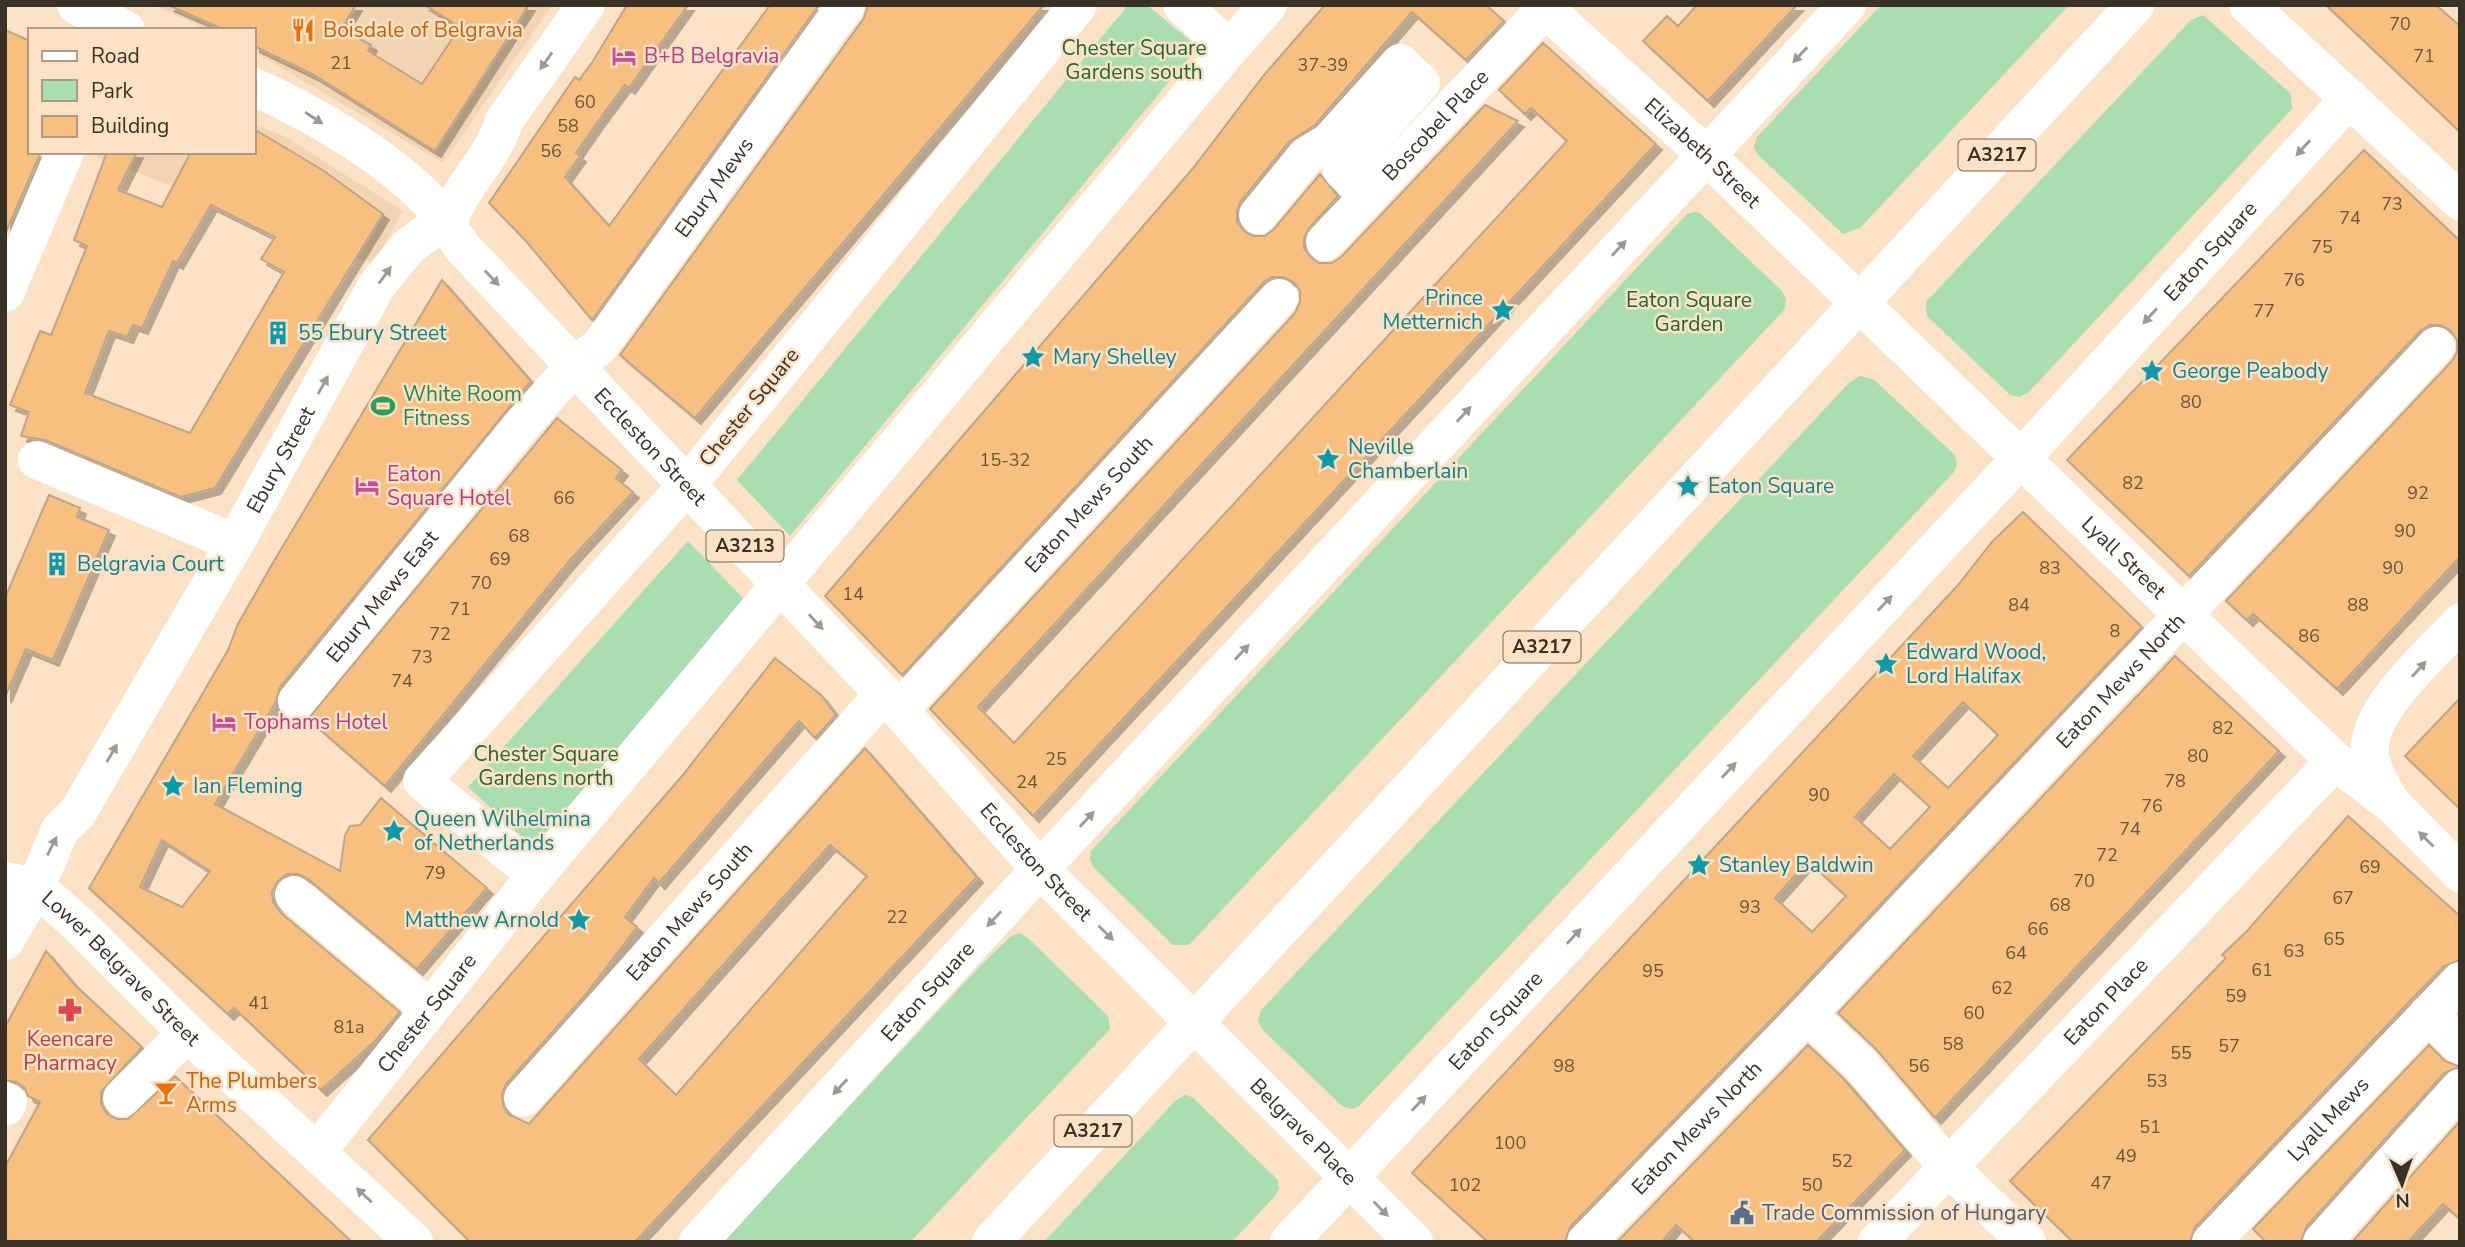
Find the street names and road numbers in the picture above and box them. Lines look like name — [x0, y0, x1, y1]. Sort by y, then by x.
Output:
street label: Boscobel Place — [1376, 63, 1495, 187]
street label: Elizabeth Street — [1638, 92, 1767, 215]
street label: Ebury Mews — [669, 132, 760, 243]
road number: A3217 — [1958, 140, 2036, 170]
street label: Eaton Square — [2157, 195, 2263, 307]
street label: Chester Square — [692, 342, 806, 472]
street label: Eccleston Street — [588, 382, 713, 512]
street label: Ebury Street — [240, 401, 322, 518]
street label: Eaton Mews South — [1018, 430, 1159, 579]
street label: Lyall Street — [2075, 510, 2173, 605]
street label: Ebury Mews East — [320, 524, 445, 668]
road number: A3213 — [706, 530, 784, 562]
street label: Eaton Mews North — [2050, 607, 2191, 755]
road number: A3217 — [1504, 632, 1580, 662]
street label: Eccleston Street — [974, 797, 1099, 928]
street label: Eaton Mews South — [620, 836, 759, 987]
street label: Lower Belgrave Street — [36, 884, 207, 1053]
street label: Eaton Square — [875, 935, 981, 1047]
street label: Chester Square — [371, 947, 483, 1079]
street label: Eaton Place — [2058, 952, 2154, 1051]
street label: Eaton Square — [1443, 965, 1549, 1076]
street label: Eaton Mews North — [1625, 1055, 1768, 1201]
street label: Lyall Mews — [2281, 1071, 2375, 1167]
street label: Belgrave Place — [1244, 1072, 1363, 1192]
road number: A3217 — [1054, 1116, 1132, 1147]

